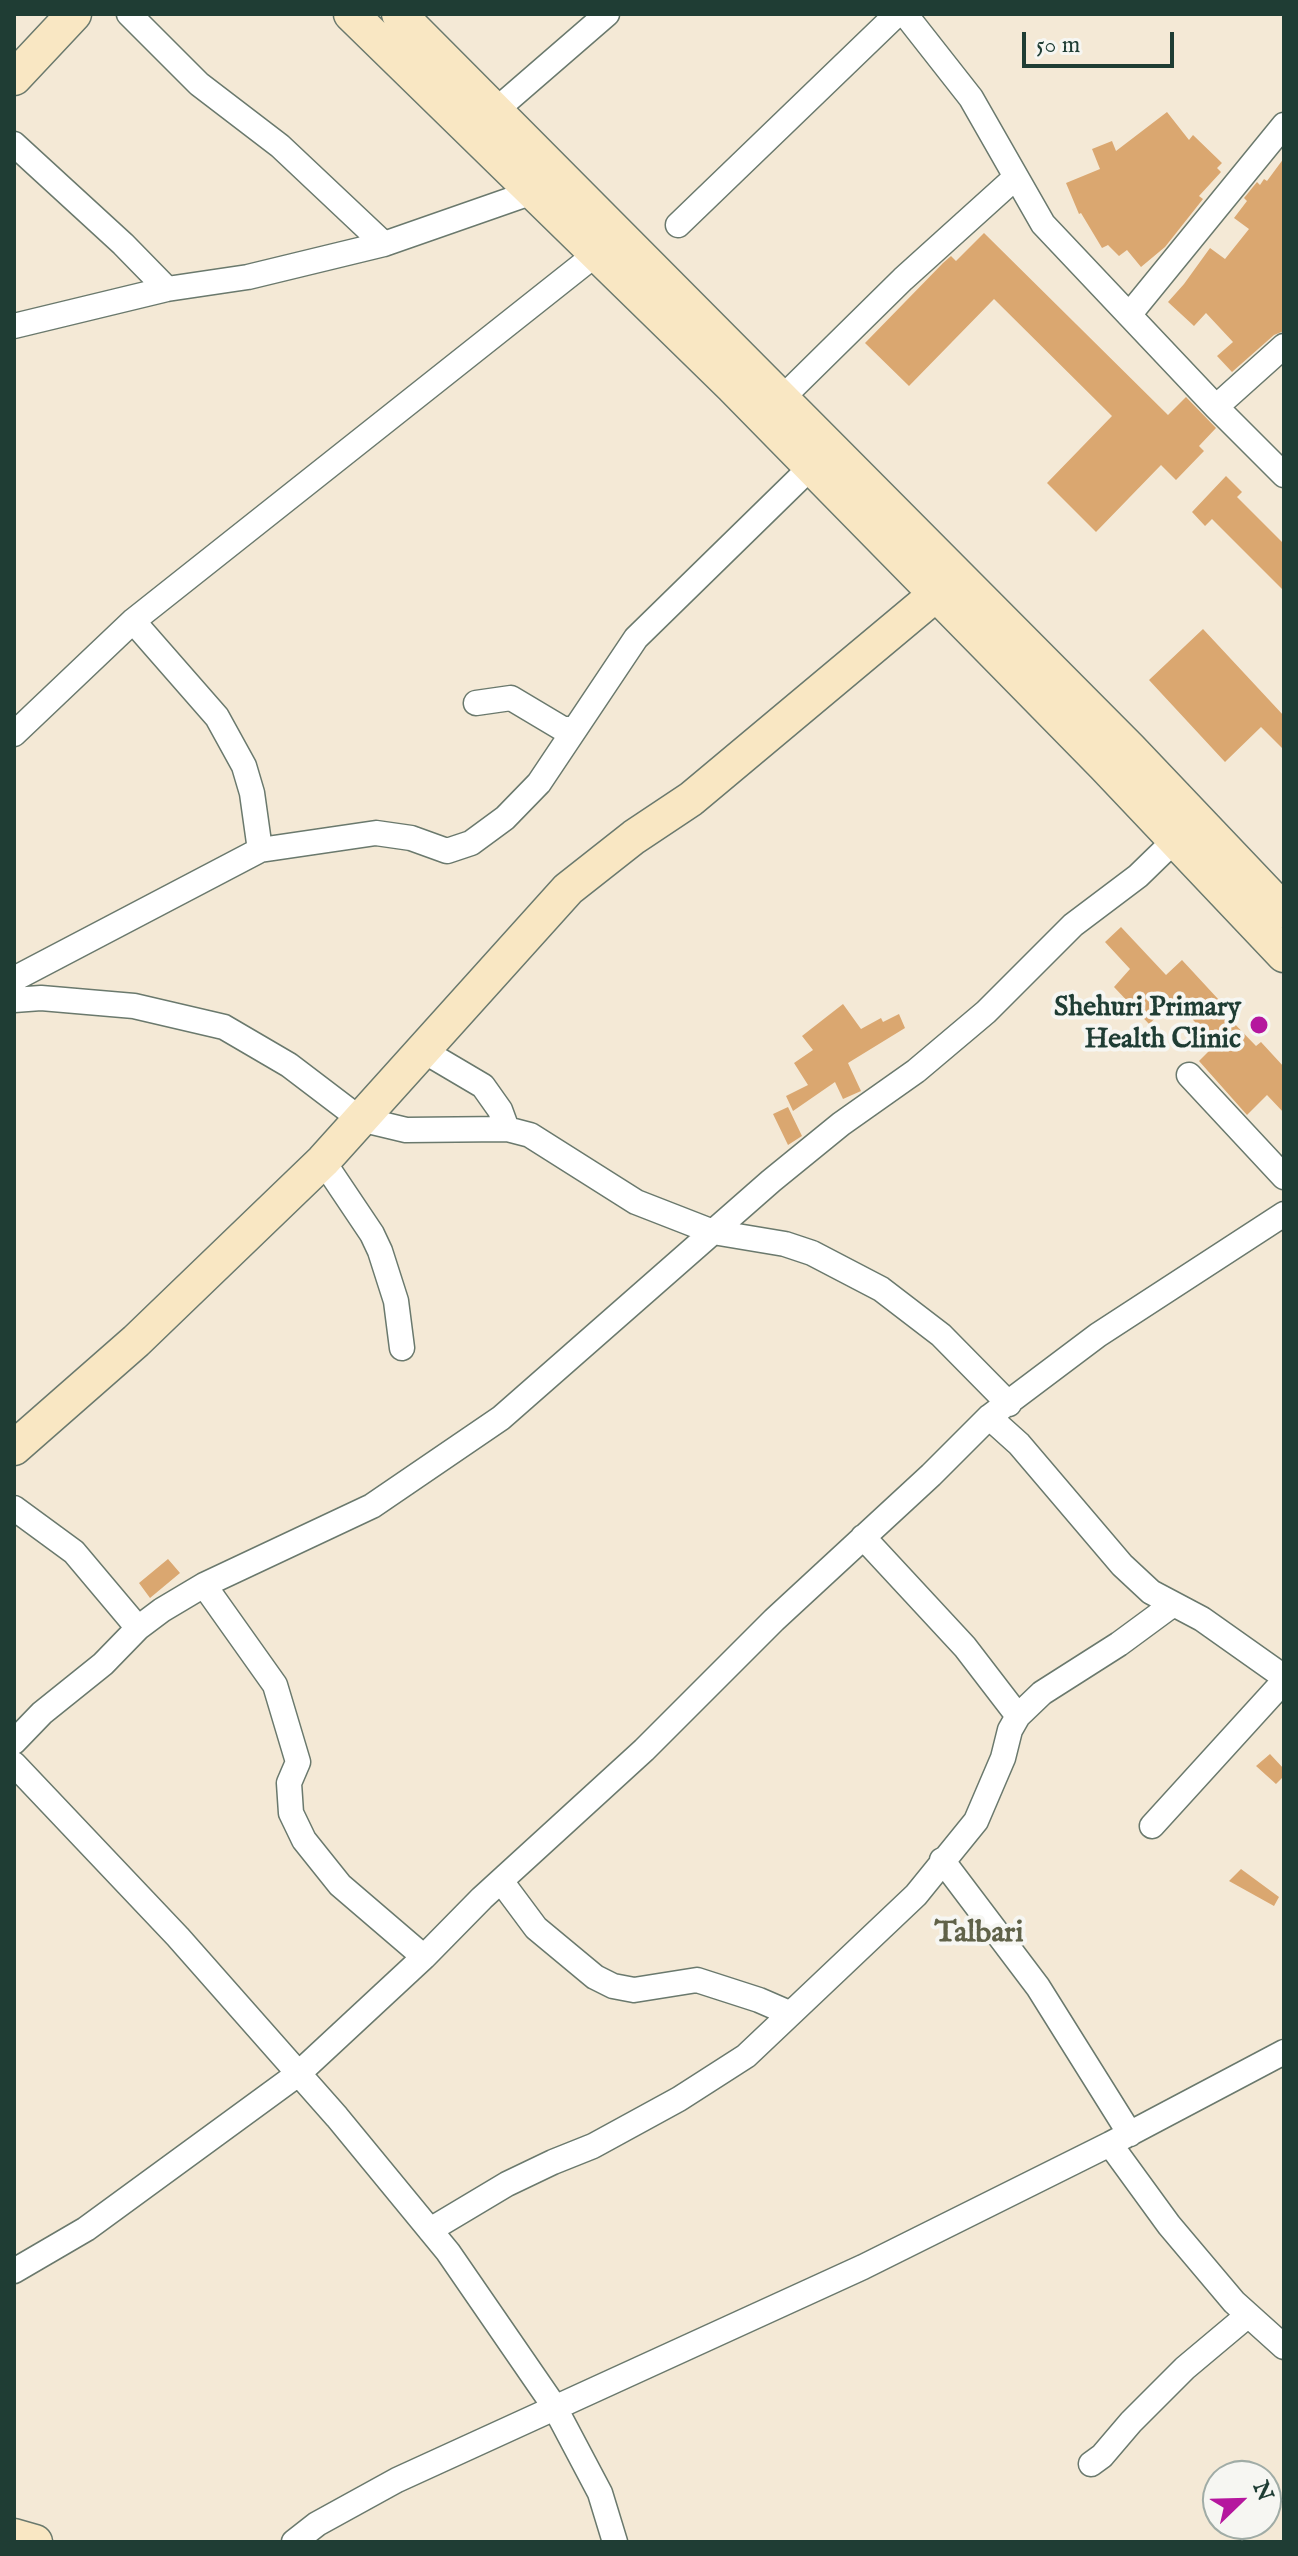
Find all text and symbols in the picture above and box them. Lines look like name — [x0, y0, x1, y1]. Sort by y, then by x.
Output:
scale bar — [1026, 16, 1178, 66]
text: 50 m — [1036, 30, 1080, 61]
place label: Shehuri Primary Health Clinic — [1054, 992, 1241, 1058]
marker: Shehuri Primary Health Clinic — [1248, 1014, 1270, 1036]
district label: Talbari — [935, 1917, 1023, 1953]
north arrow — [1202, 2460, 1282, 2540]
text: N — [1246, 2477, 1279, 2506]

